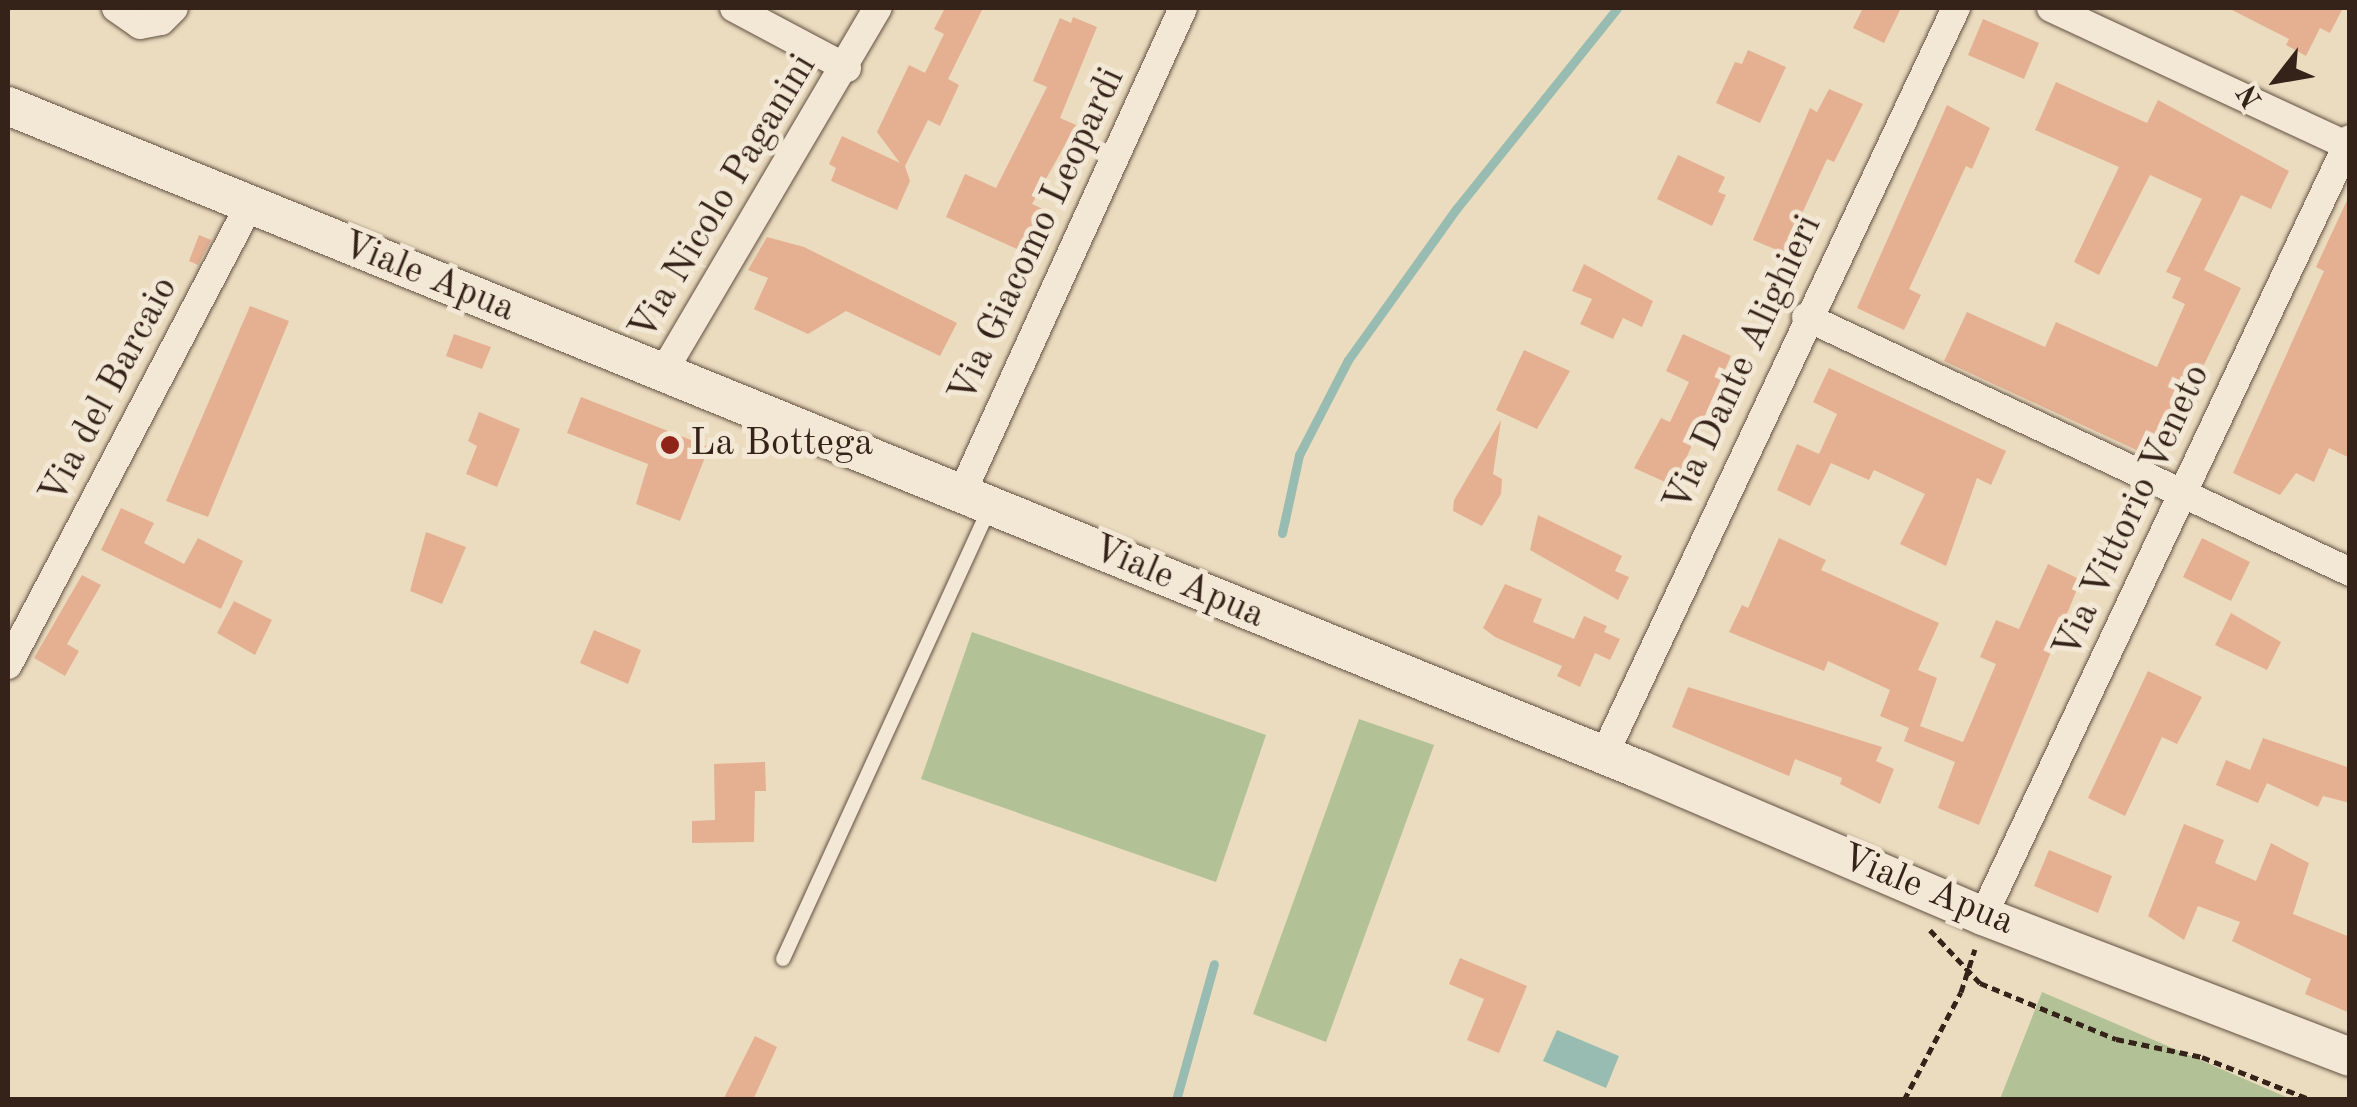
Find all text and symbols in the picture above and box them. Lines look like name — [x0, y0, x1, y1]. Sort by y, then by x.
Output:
north arrow — [2227, 30, 2327, 130]
street label: Via Nicolo Paganini — [621, 47, 827, 349]
street label: Via Giacomo Leopardi — [940, 61, 1136, 411]
text: N — [2234, 79, 2269, 112]
street label: Via Dante Alighieri — [1655, 208, 1833, 520]
street label: Viale Apua — [335, 223, 521, 333]
street label: Via del Barcaio — [31, 270, 189, 512]
street label: Via Vittorio Veneto — [2045, 358, 2221, 666]
place label: La Bottega — [690, 422, 873, 468]
marker: La Bottega — [659, 434, 681, 456]
street label: Viale Apua — [1085, 526, 1271, 640]
street label: Viale Apua — [1834, 836, 2020, 946]

